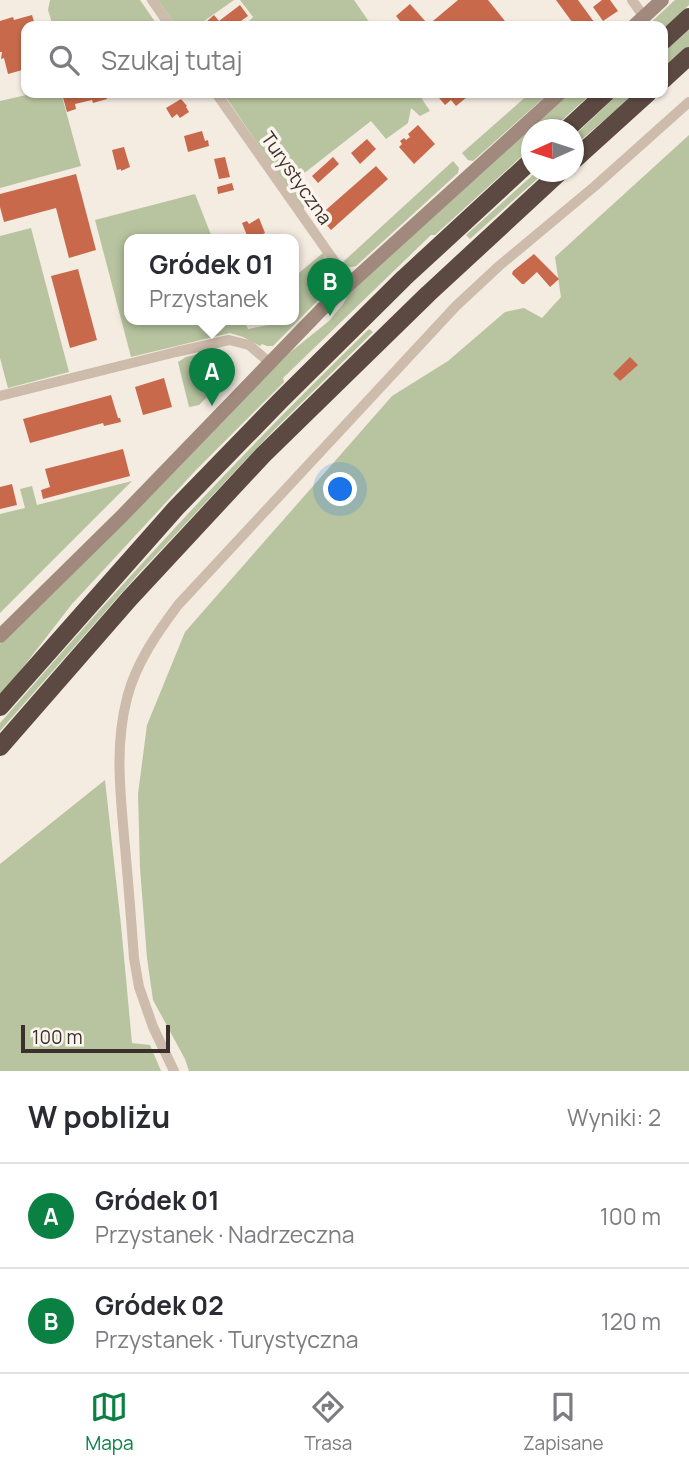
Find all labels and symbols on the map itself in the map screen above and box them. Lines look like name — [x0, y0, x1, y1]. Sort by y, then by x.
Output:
north arrow — [521, 119, 584, 182]
street label: Turystyczna — [255, 126, 339, 230]
pin: B — [307, 258, 353, 316]
pin: A — [189, 348, 235, 406]
your location — [323, 472, 357, 506]
scale bar — [21, 1022, 170, 1054]

